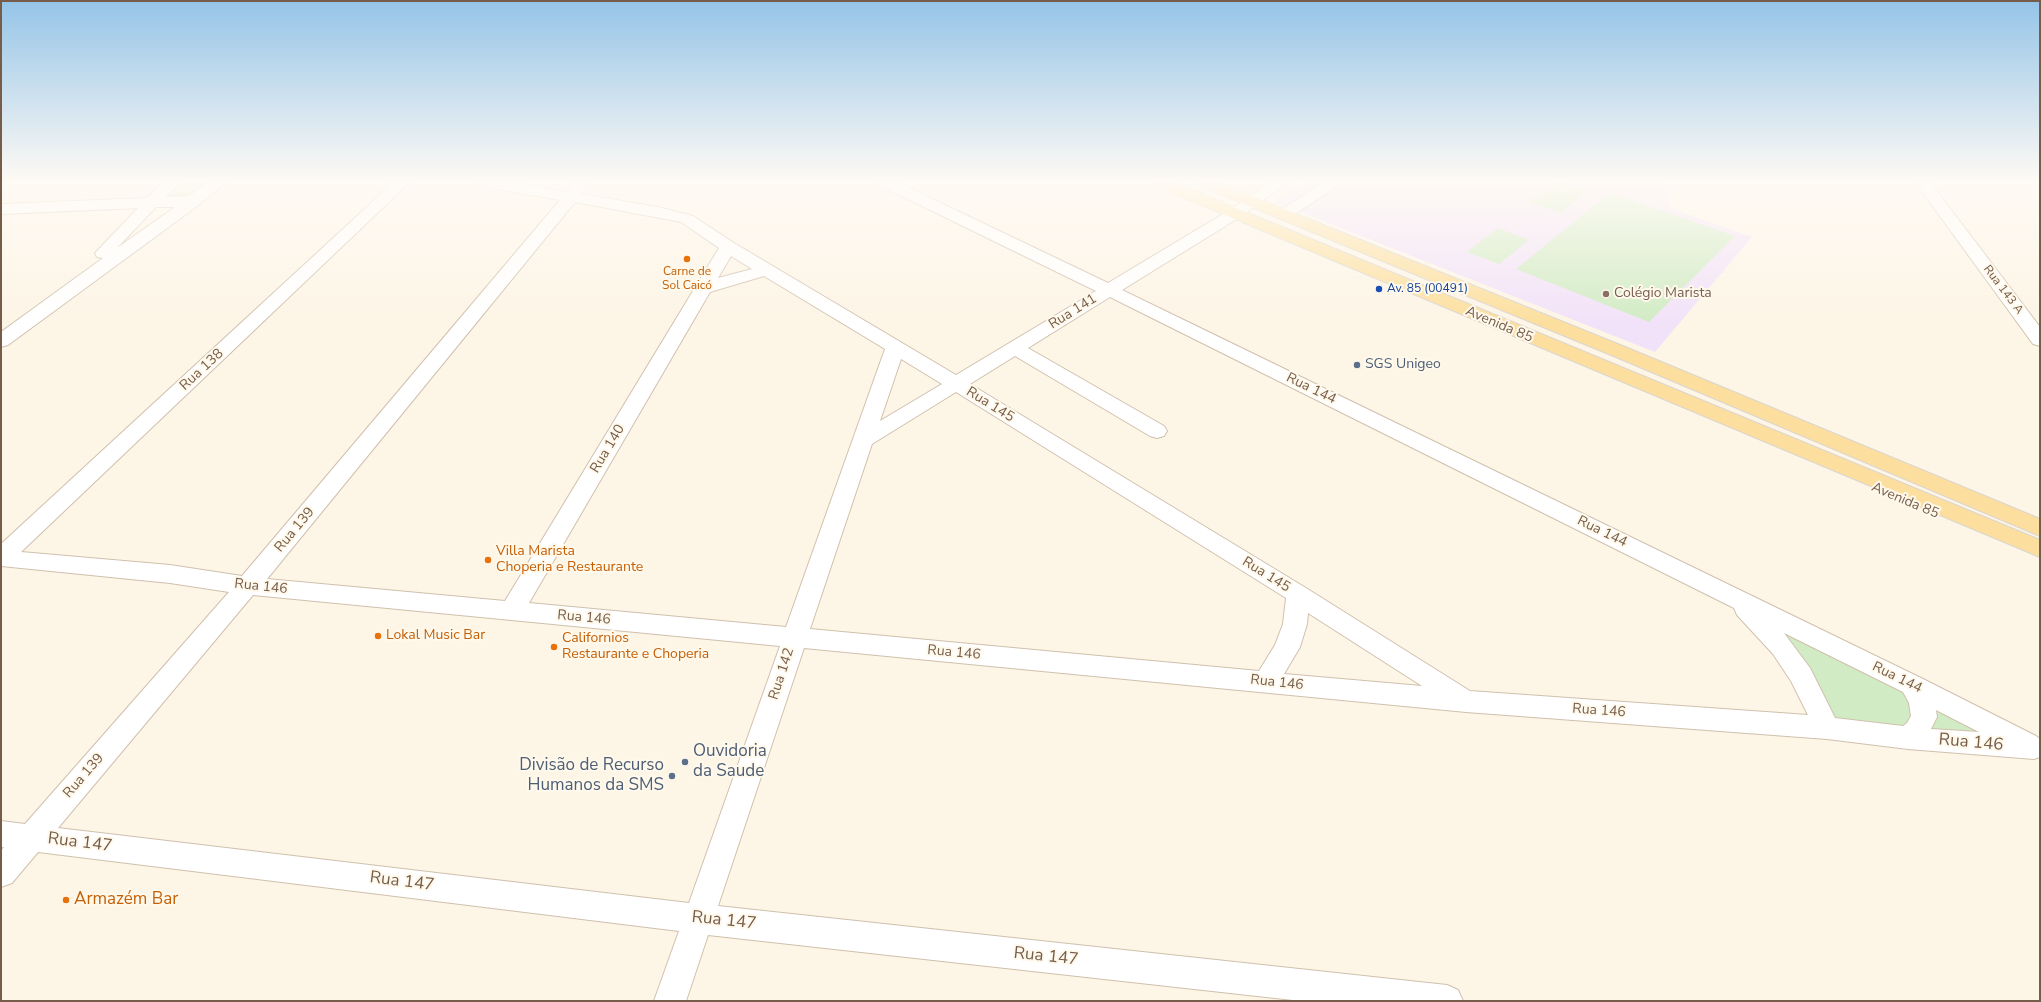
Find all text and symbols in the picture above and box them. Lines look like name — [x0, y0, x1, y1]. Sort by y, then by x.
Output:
marker: Carne de Sol Caicó — [682, 254, 692, 264]
street label: Rua 143 A — [1980, 263, 2026, 317]
place label: Carne de Sol Caicó — [662, 265, 712, 293]
place label: Av. 85 (00491) — [1387, 282, 1468, 296]
marker: Av. 85 (00491) — [1374, 284, 1384, 294]
place label: Colégio Marista — [1614, 286, 1712, 302]
marker: Colégio Marista — [1601, 289, 1611, 299]
street label: Rua 141 — [1046, 291, 1100, 333]
street label: Avenida 85 — [1463, 303, 1535, 347]
street label: Rua 138 — [177, 346, 227, 394]
place label: SGS Unigeo — [1365, 357, 1441, 373]
marker: SGS Unigeo — [1352, 360, 1362, 370]
street label: Rua 144 — [1283, 370, 1339, 408]
street label: Rua 145 — [963, 384, 1017, 426]
street label: Rua 140 — [587, 422, 629, 476]
street label: Avenida 85 — [1869, 479, 1941, 523]
street label: Rua 139 — [271, 504, 319, 556]
street label: Rua 144 — [1574, 513, 1630, 551]
place label: Villa Marista Choperia e Restaurante — [496, 544, 643, 576]
street label: Rua 145 — [1239, 554, 1293, 596]
marker: Villa Marista Choperia e Restaurante — [483, 555, 493, 565]
street label: Rua 146 — [234, 576, 288, 598]
street label: Rua 146 — [557, 607, 611, 629]
place label: Lokal Music Bar — [386, 628, 485, 644]
marker: Lokal Music Bar — [373, 631, 383, 641]
place label: Californios Restaurante e Choperia — [562, 631, 709, 664]
marker: Californios Restaurante e Choperia — [549, 642, 559, 652]
street label: Rua 146 — [927, 642, 981, 664]
street label: Rua 142 — [766, 646, 798, 702]
street label: Rua 144 — [1869, 659, 1925, 697]
street label: Rua 146 — [1250, 672, 1304, 694]
street label: Rua 146 — [1572, 701, 1626, 721]
street label: Rua 146 — [1938, 730, 2004, 756]
place label: Ouvidoria da Saude — [693, 742, 767, 782]
street label: Rua 139 — [60, 750, 108, 802]
place label: Divisão de Recurso Humanos da SMS — [519, 756, 664, 796]
marker: Ouvidoria da Saude — [680, 757, 690, 767]
marker: Divisão de Recurso Humanos da SMS — [667, 771, 677, 781]
street label: Rua 147 — [47, 829, 113, 857]
street label: Rua 147 — [369, 868, 435, 896]
place label: Armazém Bar — [74, 890, 178, 910]
marker: Armazém Bar — [61, 895, 71, 905]
street label: Rua 147 — [691, 907, 757, 935]
street label: Rua 147 — [1013, 943, 1079, 971]

